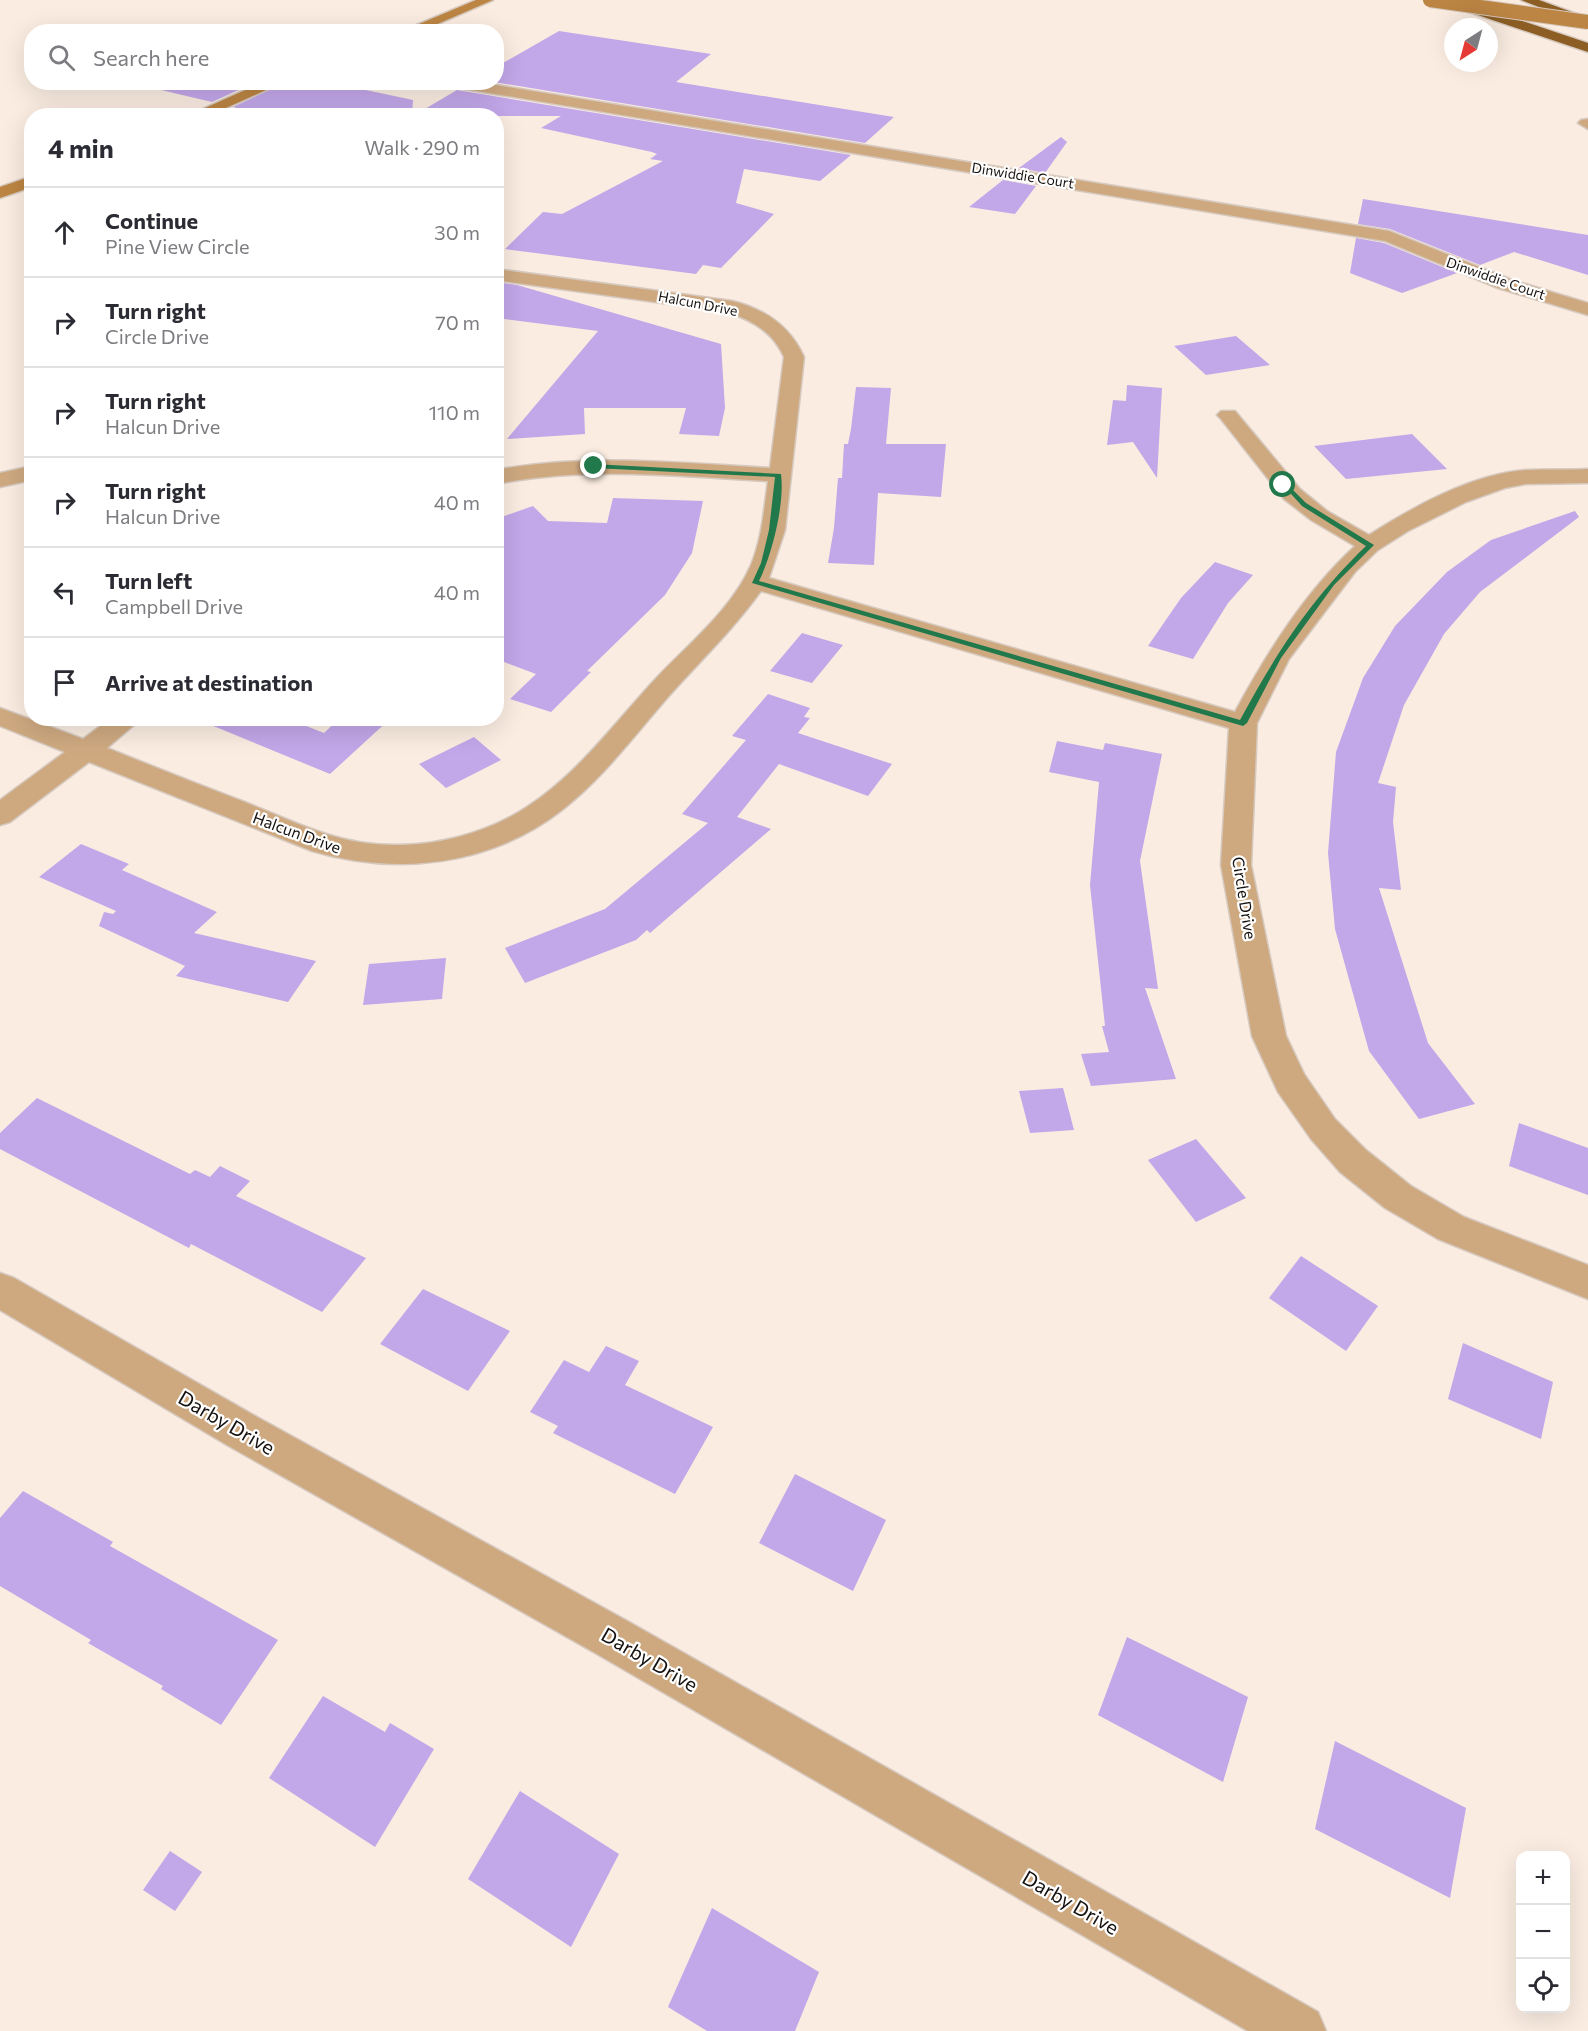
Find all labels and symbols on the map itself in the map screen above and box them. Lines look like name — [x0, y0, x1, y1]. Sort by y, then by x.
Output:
north arrow — [1444, 18, 1498, 72]
street label: Dinwiddie Court — [971, 159, 1076, 192]
street label: Dinwiddie Court — [1444, 253, 1548, 303]
street label: Halcun Drive — [657, 287, 739, 319]
route end — [580, 452, 606, 478]
route start — [1269, 471, 1295, 497]
street label: Halcun Drive — [250, 807, 344, 857]
street label: Circle Drive — [1229, 855, 1261, 941]
street label: Darby Drive — [175, 1385, 279, 1459]
street label: Darby Drive — [598, 1622, 702, 1696]
street label: Darby Drive — [1019, 1865, 1123, 1939]

